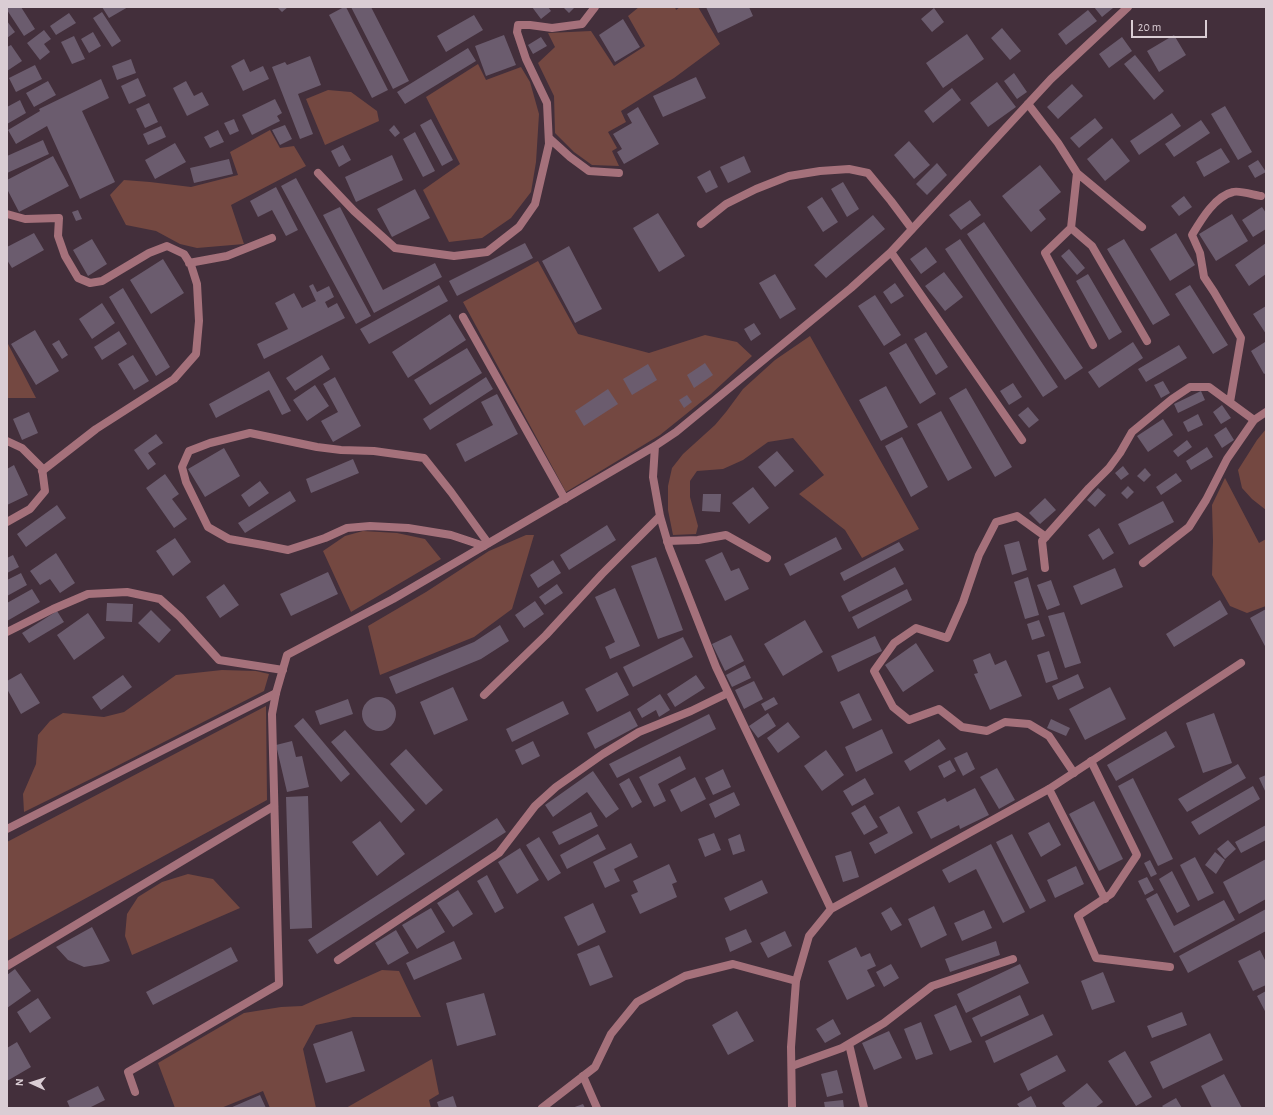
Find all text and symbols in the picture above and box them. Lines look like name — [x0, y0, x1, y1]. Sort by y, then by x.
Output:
scale bar — [1133, 12, 1209, 38]
text: 20 m — [1138, 21, 1161, 33]
north arrow — [12, 1063, 52, 1103]
text: N — [14, 1078, 25, 1086]

